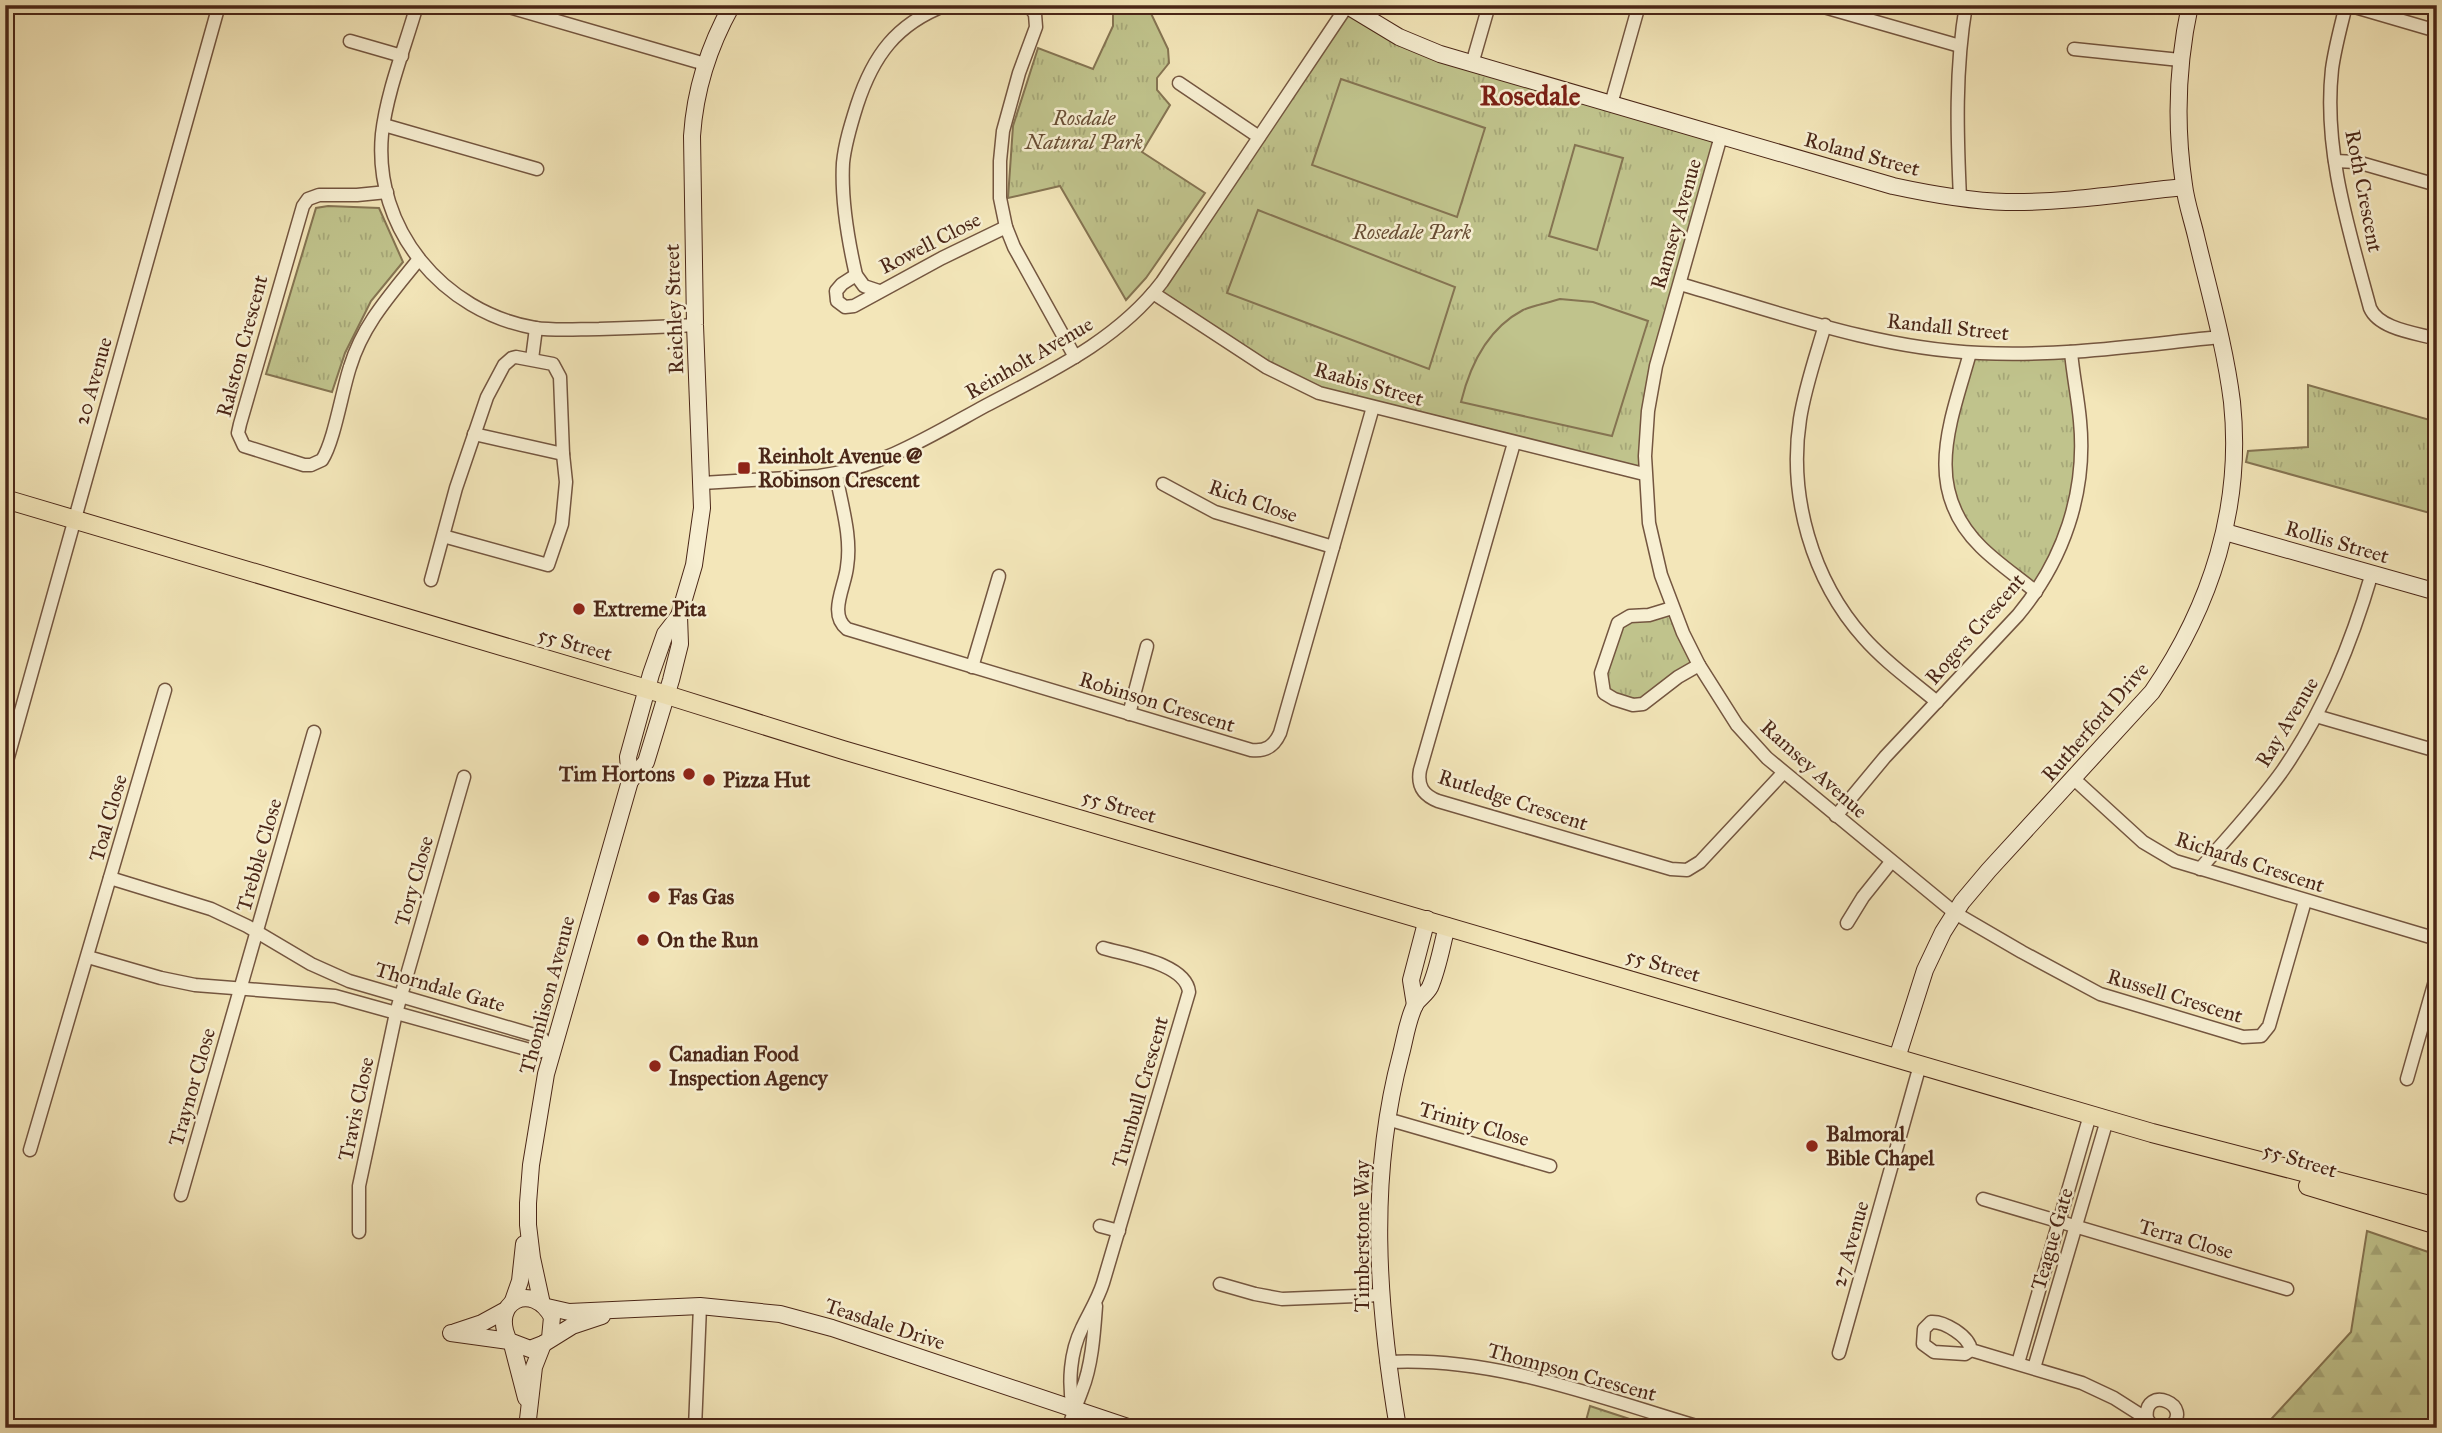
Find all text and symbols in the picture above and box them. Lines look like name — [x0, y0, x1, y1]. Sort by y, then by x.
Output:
district label: Rosedale — [1480, 78, 1581, 113]
park label: Rosdale Natural Park — [1024, 105, 1144, 155]
street label: Roland Street — [1801, 126, 1923, 182]
street label: Roth Crescent — [2339, 128, 2389, 255]
street label: Ramsey Avenue — [1645, 155, 1707, 292]
street label: Rowell Close — [875, 206, 985, 280]
park label: Rosedale Park — [1352, 219, 1472, 245]
street label: Reichley Street — [659, 243, 689, 375]
street label: Ralston Crescent — [211, 272, 274, 420]
street label: Randall Street — [1886, 308, 2011, 346]
street label: Reinholt Avenue — [960, 311, 1098, 405]
street label: 20 Avenue — [68, 334, 118, 428]
street label: Raabis Street — [1311, 356, 1427, 412]
place label: Reinholt Avenue @ Robinson Crescent — [758, 443, 923, 493]
marker: Reinholt Avenue @ Robinson Crescent — [736, 460, 752, 476]
street label: Rich Close — [1205, 474, 1301, 528]
street label: Rollis Street — [2282, 515, 2392, 569]
street label: Rogers Crescent — [1920, 568, 2031, 690]
place label: Extreme Pita — [593, 596, 707, 622]
marker: Extreme Pita — [571, 601, 587, 617]
street label: 55 Street — [535, 621, 616, 667]
street label: Rutherford Drive — [2036, 657, 2154, 787]
street label: Robinson Crescent — [1076, 666, 1239, 738]
street label: Ray Avenue — [2250, 672, 2324, 772]
street label: Ramsey Avenue — [1755, 714, 1873, 824]
place label: Tim Hortons — [558, 761, 675, 787]
street label: Rutledge Crescent — [1435, 764, 1592, 837]
marker: Tim Hortons — [681, 766, 697, 782]
place label: Pizza Hut — [723, 767, 811, 793]
street label: Toal Close — [83, 771, 133, 865]
marker: Pizza Hut — [701, 772, 717, 788]
street label: 55 Street — [1079, 783, 1160, 829]
street label: Trebble Close — [230, 795, 288, 915]
street label: Richards Crescent — [2172, 826, 2328, 899]
street label: Tory Close — [389, 833, 439, 929]
place label: Fas Gas — [668, 884, 734, 910]
marker: Fas Gas — [646, 889, 662, 905]
street label: Thomlison Avenue — [513, 913, 581, 1077]
place label: On the Run — [657, 927, 759, 953]
marker: On the Run — [635, 932, 651, 948]
street label: 55 Street — [1623, 942, 1704, 988]
street label: Thorndale Gate — [372, 956, 509, 1018]
street label: Russell Crescent — [2104, 963, 2247, 1029]
street label: Turnbull Crescent — [1106, 1013, 1174, 1171]
street label: Traynor Close — [163, 1025, 221, 1149]
place label: Canadian Food Inspection Agency — [669, 1041, 829, 1091]
street label: Travis Close — [332, 1054, 380, 1163]
marker: Canadian Food Inspection Agency — [647, 1058, 663, 1074]
street label: Trinity Close — [1416, 1096, 1532, 1152]
place label: Balmoral Bible Chapel — [1826, 1121, 1936, 1171]
street label: 55 Street — [2260, 1136, 2341, 1184]
marker: Balmoral Bible Chapel — [1804, 1138, 1820, 1154]
street label: Timberstone Way — [1349, 1159, 1375, 1312]
street label: Teague Gate — [2025, 1185, 2079, 1293]
street label: 27 Avenue — [1825, 1198, 1875, 1290]
street label: Terra Close — [2135, 1213, 2237, 1265]
street label: Teasdale Drive — [822, 1292, 949, 1356]
street label: Thompson Crescent — [1485, 1337, 1660, 1407]

